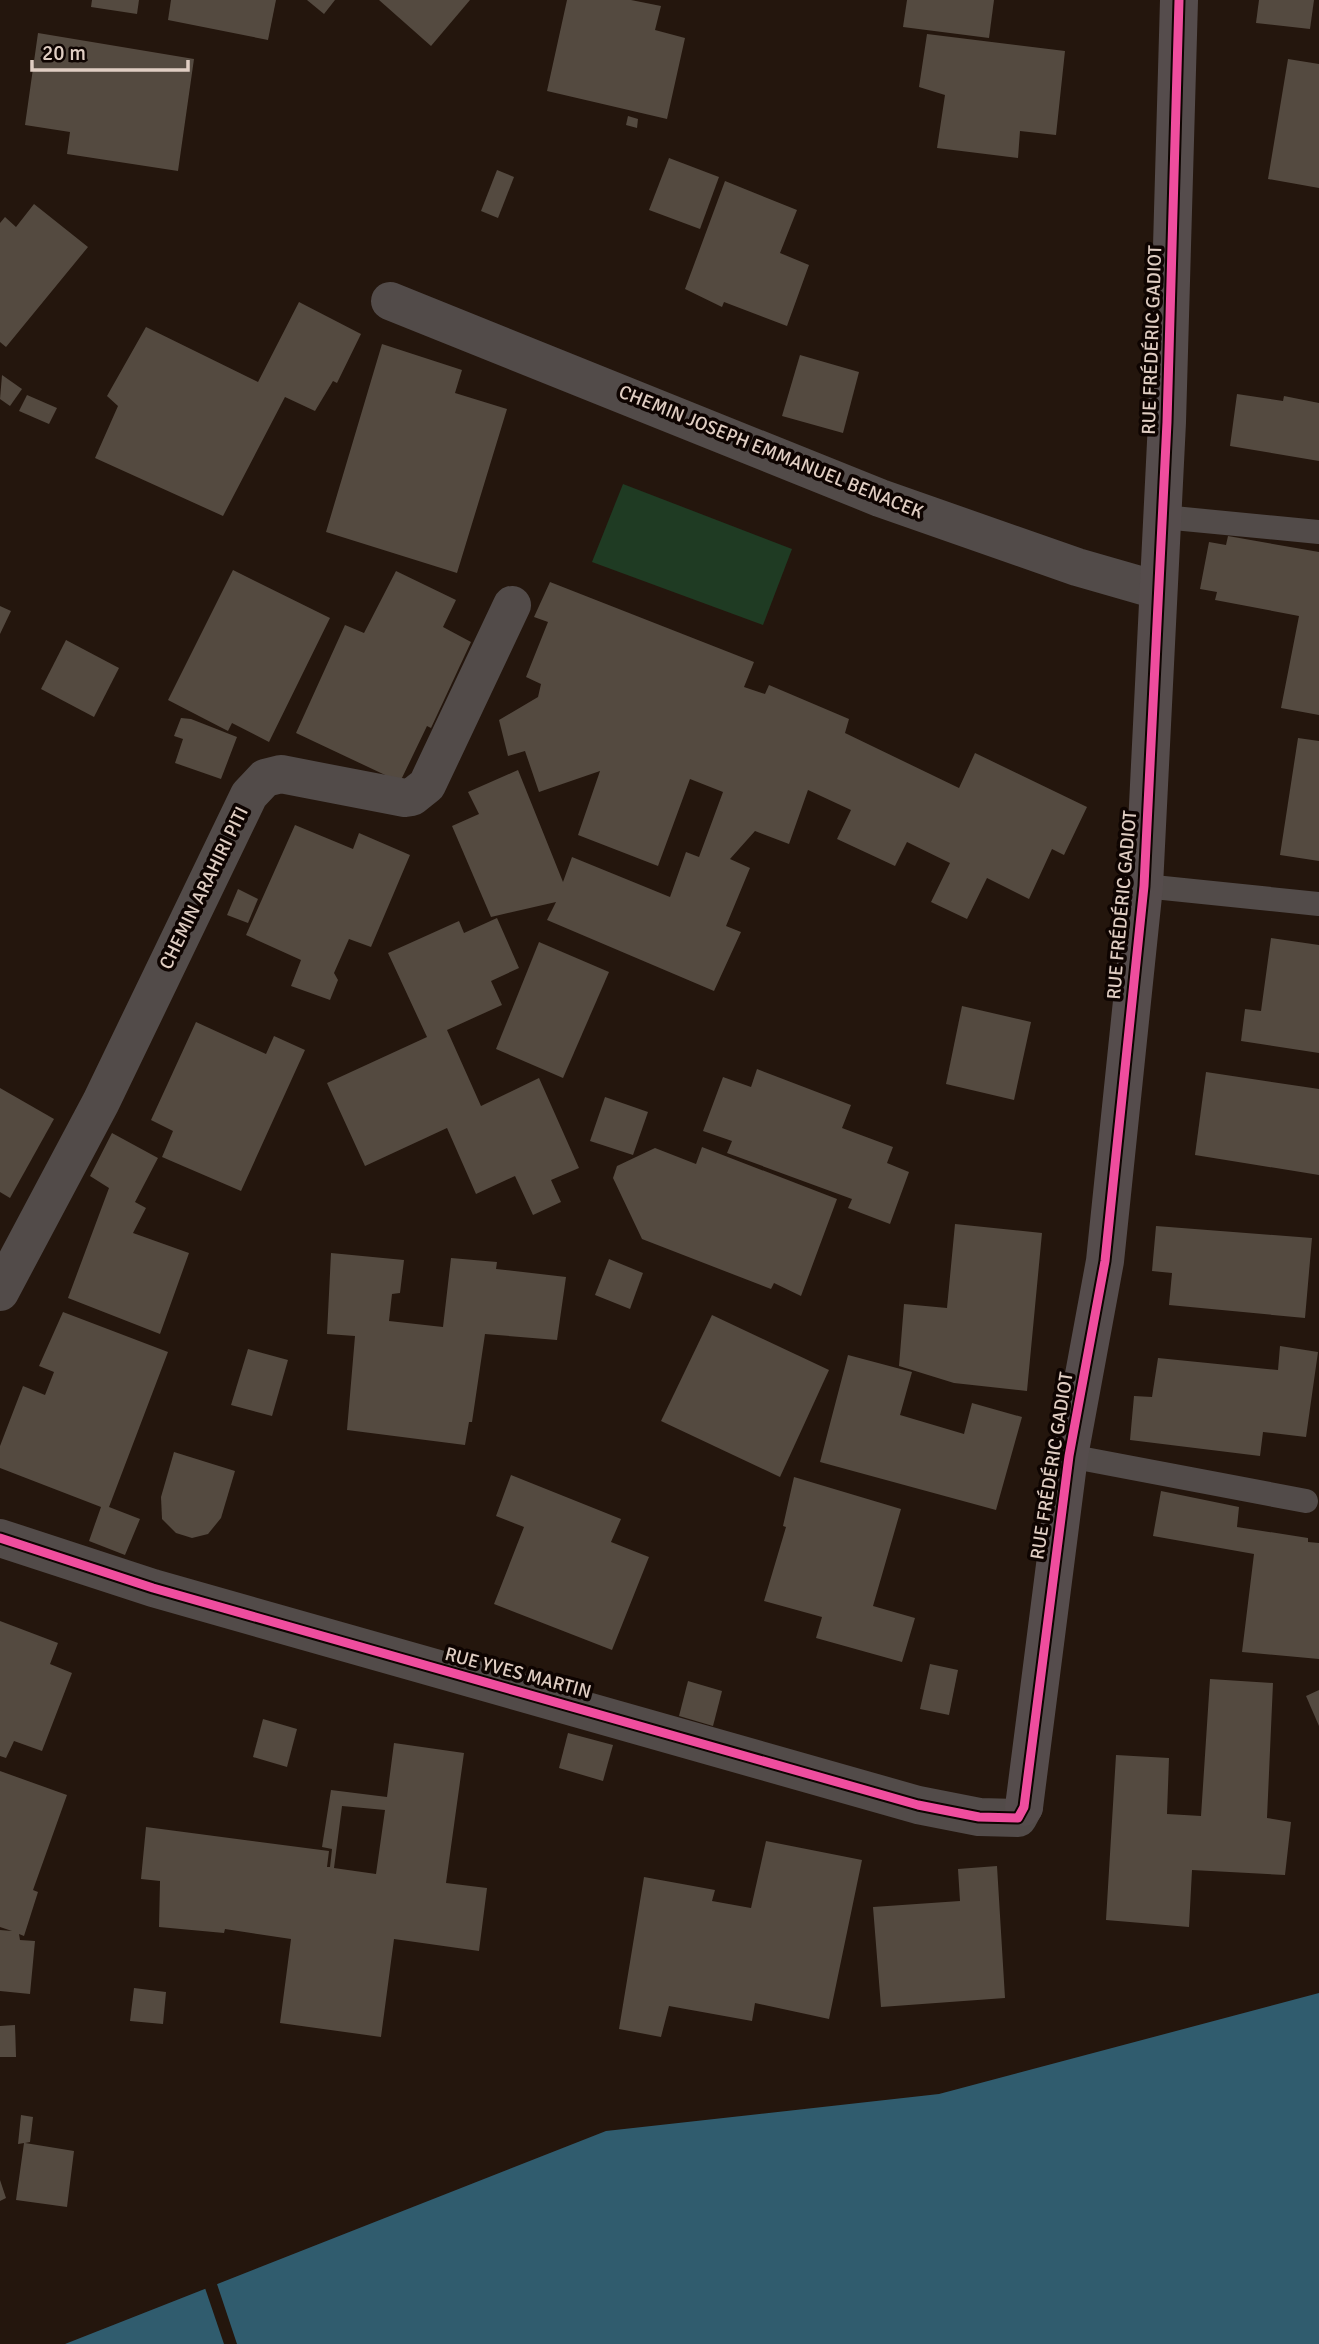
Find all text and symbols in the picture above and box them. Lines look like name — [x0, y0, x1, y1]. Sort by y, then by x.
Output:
scale bar — [32, 28, 187, 72]
text: 20 m — [42, 40, 86, 66]
street label: RUE FRÉDÉRIC GADIOT — [1137, 244, 1167, 435]
street label: CHEMIN JOSEPH EMMANUEL BENACEK — [615, 380, 927, 525]
street label: CHEMIN ARAHIRI PITI — [154, 803, 254, 973]
street label: RUE FRÉDÉRIC GADIOT — [1102, 809, 1142, 1000]
street label: RUE FRÉDÉRIC GADIOT — [1025, 1370, 1079, 1562]
street label: RUE YVES MARTIN — [442, 1642, 594, 1704]

